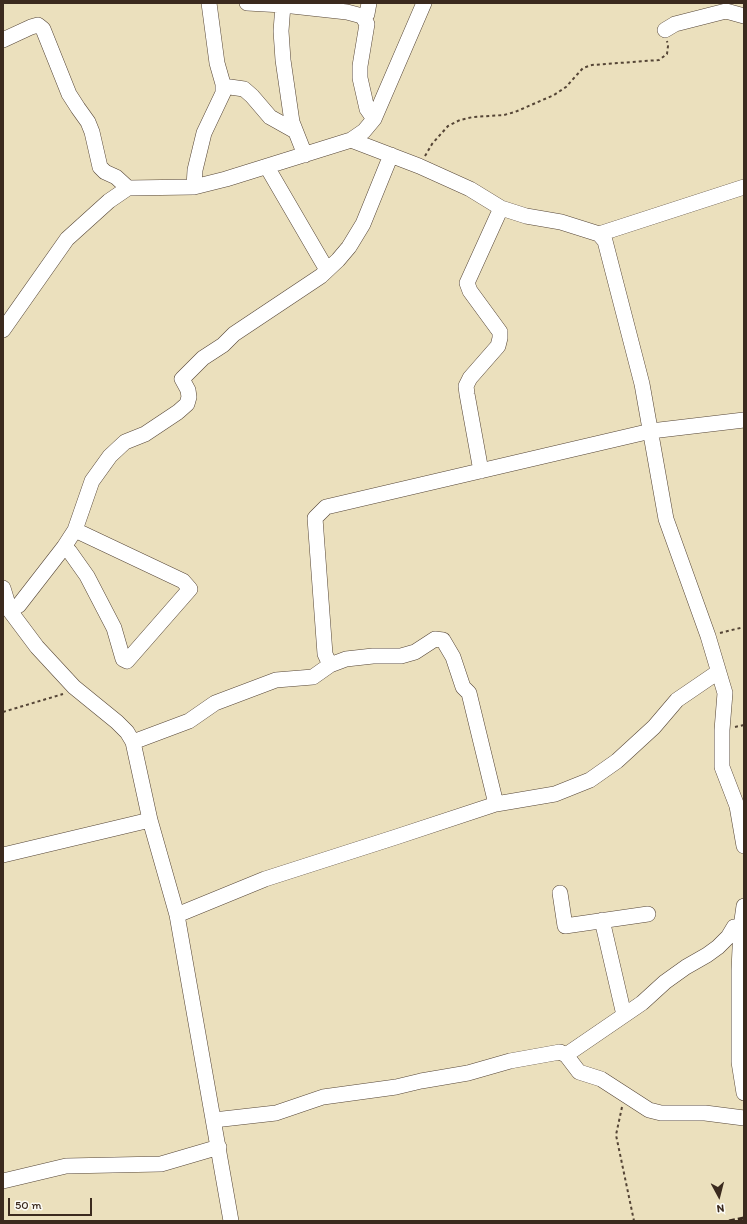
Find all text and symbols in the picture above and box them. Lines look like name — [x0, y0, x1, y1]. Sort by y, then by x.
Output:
north arrow — [699, 1176, 739, 1216]
scale bar — [10, 1190, 94, 1216]
text: 50 m — [15, 1198, 41, 1212]
text: N — [716, 1202, 725, 1215]

